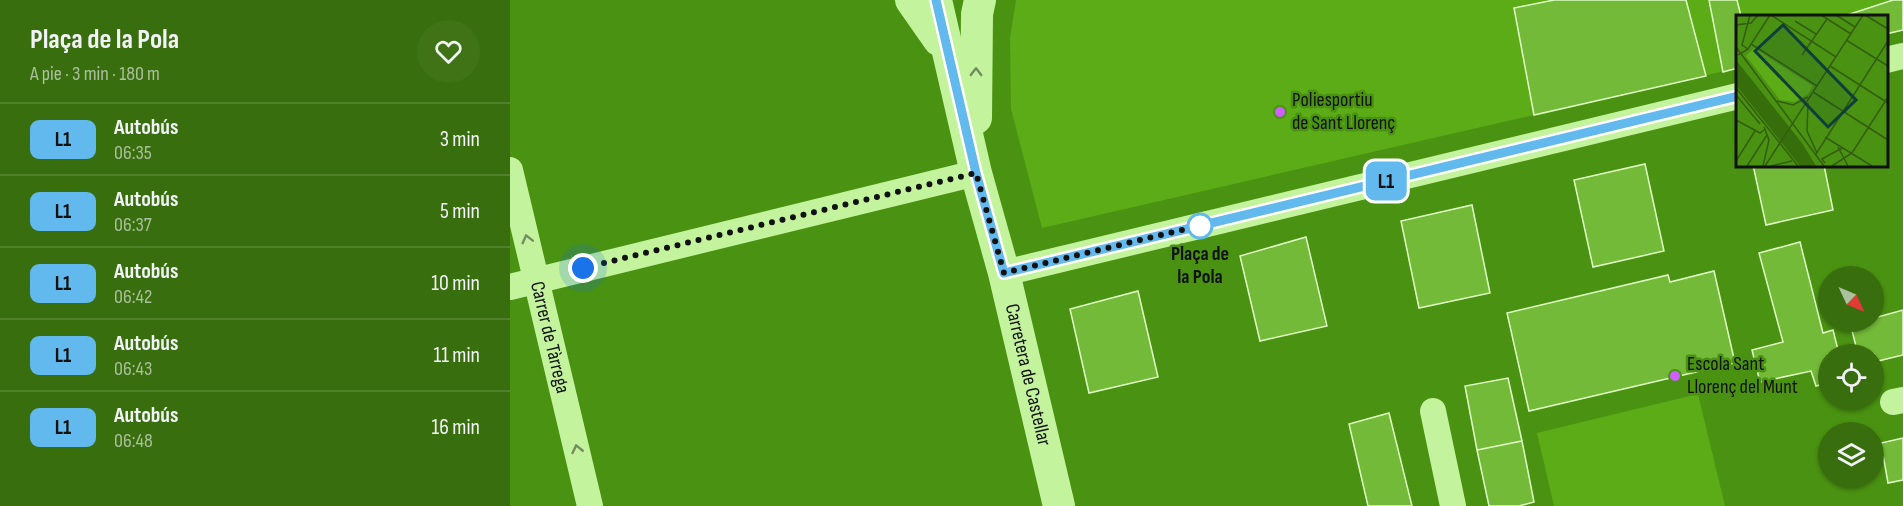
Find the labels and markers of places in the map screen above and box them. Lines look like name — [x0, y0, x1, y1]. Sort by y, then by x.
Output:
place label: Poliesportiu de Sant Llorenç — [1292, 88, 1395, 135]
marker: Poliesportiu de Sant Llorenç — [1273, 105, 1287, 119]
marker: Plaça de la Pola — [1187, 213, 1213, 239]
place label: Plaça de la Pola — [1171, 242, 1229, 289]
place label: Escola Sant Llorenç del Munt — [1687, 352, 1798, 399]
marker: Escola Sant Llorenç del Munt — [1668, 369, 1682, 383]

